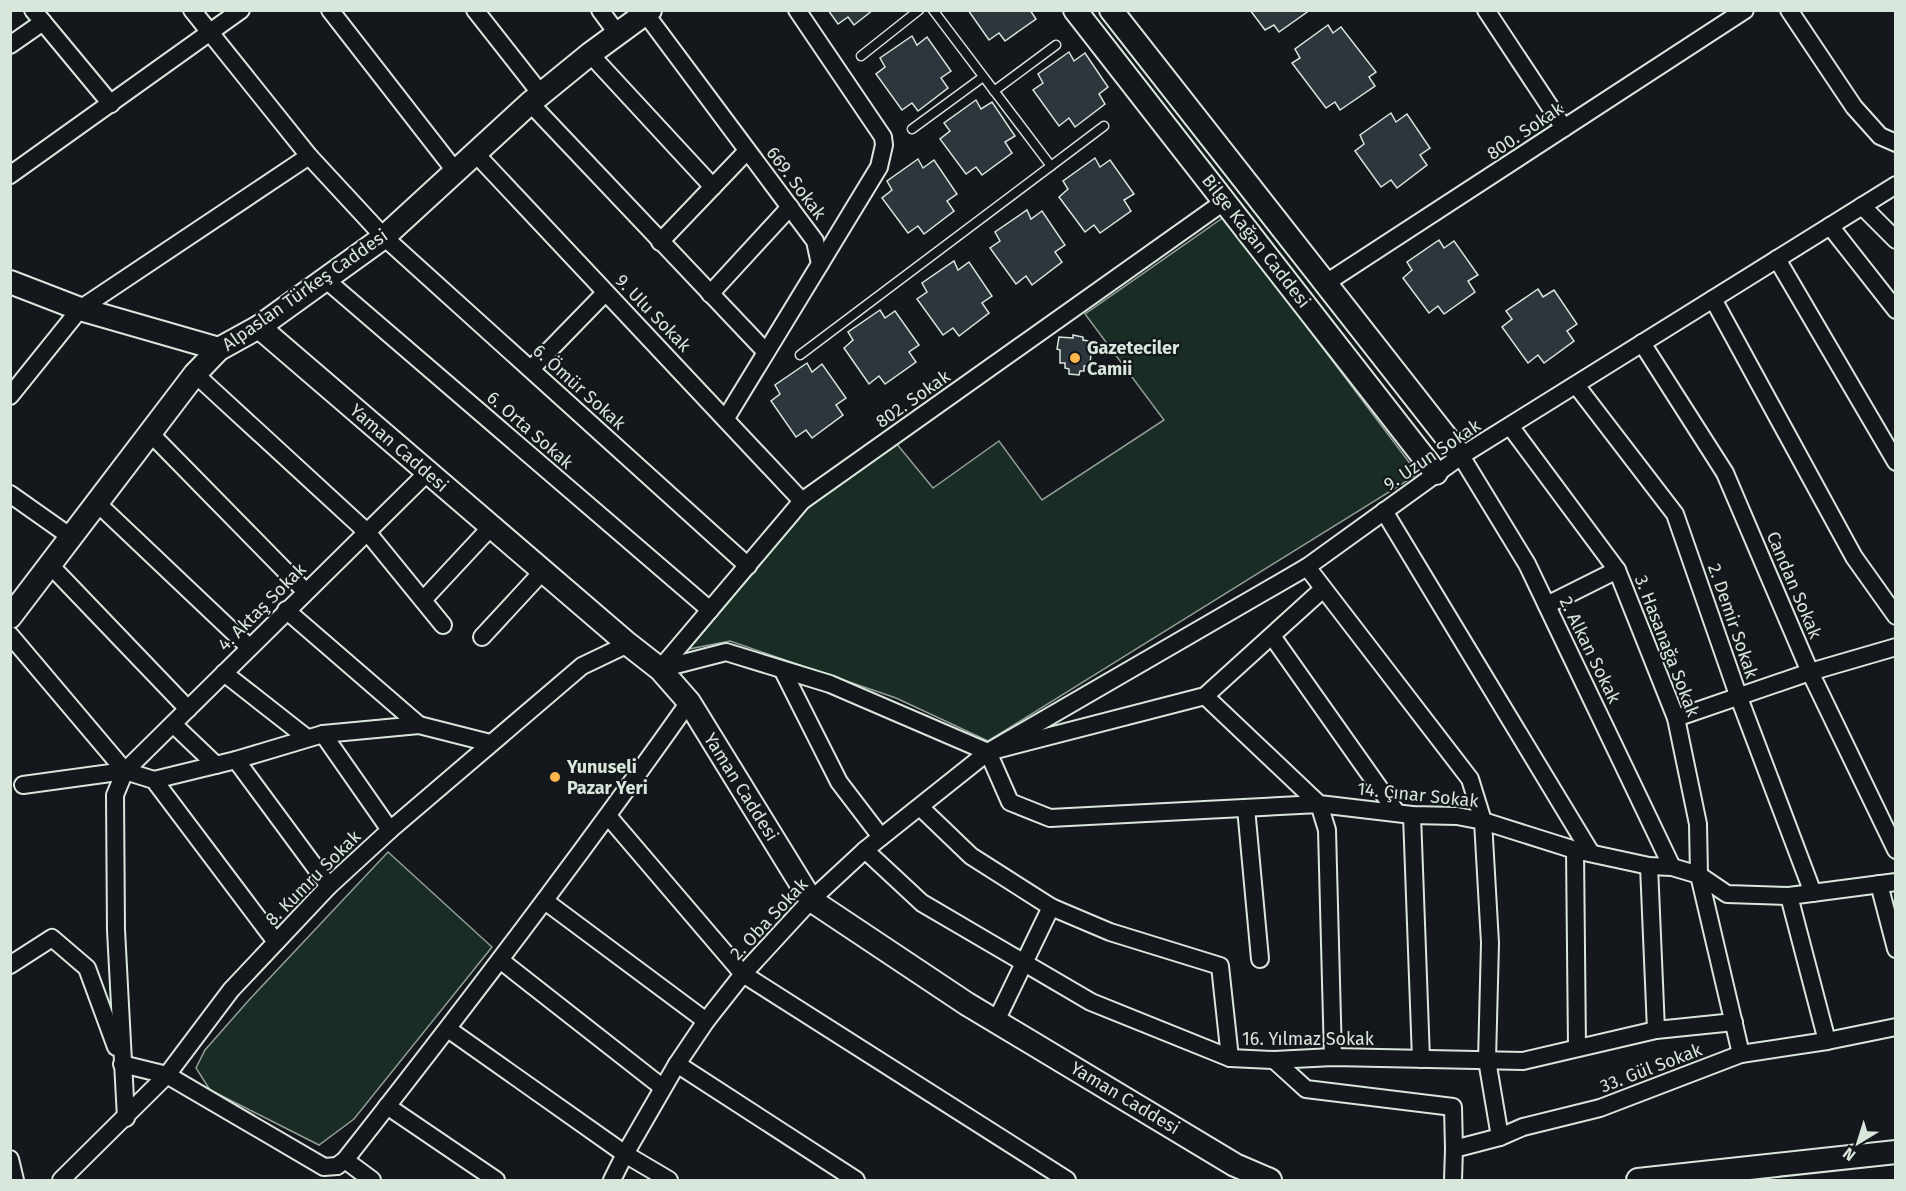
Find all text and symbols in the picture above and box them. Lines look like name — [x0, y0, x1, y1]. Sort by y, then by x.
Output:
street label: 800. Sokak — [1483, 97, 1568, 165]
street label: 669. Sokak — [761, 142, 831, 224]
street label: Bilge Kağan Caddesi — [1197, 170, 1315, 312]
street label: Alpaslan Türkeş Caddesi — [218, 224, 392, 356]
street label: 9. Ulu Sokak — [611, 270, 696, 357]
place label: Gazeteciler Camii — [1087, 337, 1180, 380]
street label: 6. Ömür Sokak — [528, 340, 630, 435]
marker: Gazeteciler Camii — [1068, 351, 1082, 365]
street label: 802. Sokak — [871, 365, 955, 433]
street label: 6. Orta Sokak — [482, 386, 578, 474]
street label: Yaman Caddesi — [345, 399, 453, 497]
street label: 9. Uzun Sokak — [1379, 414, 1485, 495]
street label: Candan Sokak — [1762, 528, 1827, 643]
street label: 4. Aktaş Sokak — [213, 558, 311, 656]
street label: 2. Demir Sokak — [1703, 561, 1763, 682]
street label: 3. Hasanağa Sokak — [1630, 572, 1704, 721]
street label: 2. Alkan Sokak — [1555, 593, 1626, 708]
street label: Yaman Caddesi — [699, 729, 783, 845]
place label: Yunuseli Pazar Yeri — [566, 756, 648, 799]
marker: Yunuseli Pazar Yeri — [548, 770, 562, 784]
street label: 14. Çınar Sokak — [1356, 778, 1480, 812]
street label: 8. Kumru Sokak — [261, 825, 366, 930]
street label: 2. Oba Sokak — [726, 873, 813, 964]
street label: 16. Yılmaz Sokak — [1242, 1028, 1375, 1050]
street label: 33. Gül Sokak — [1597, 1038, 1706, 1097]
street label: Yaman Caddesi — [1066, 1057, 1184, 1139]
north arrow — [1828, 1113, 1888, 1173]
text: N — [1839, 1144, 1859, 1165]

